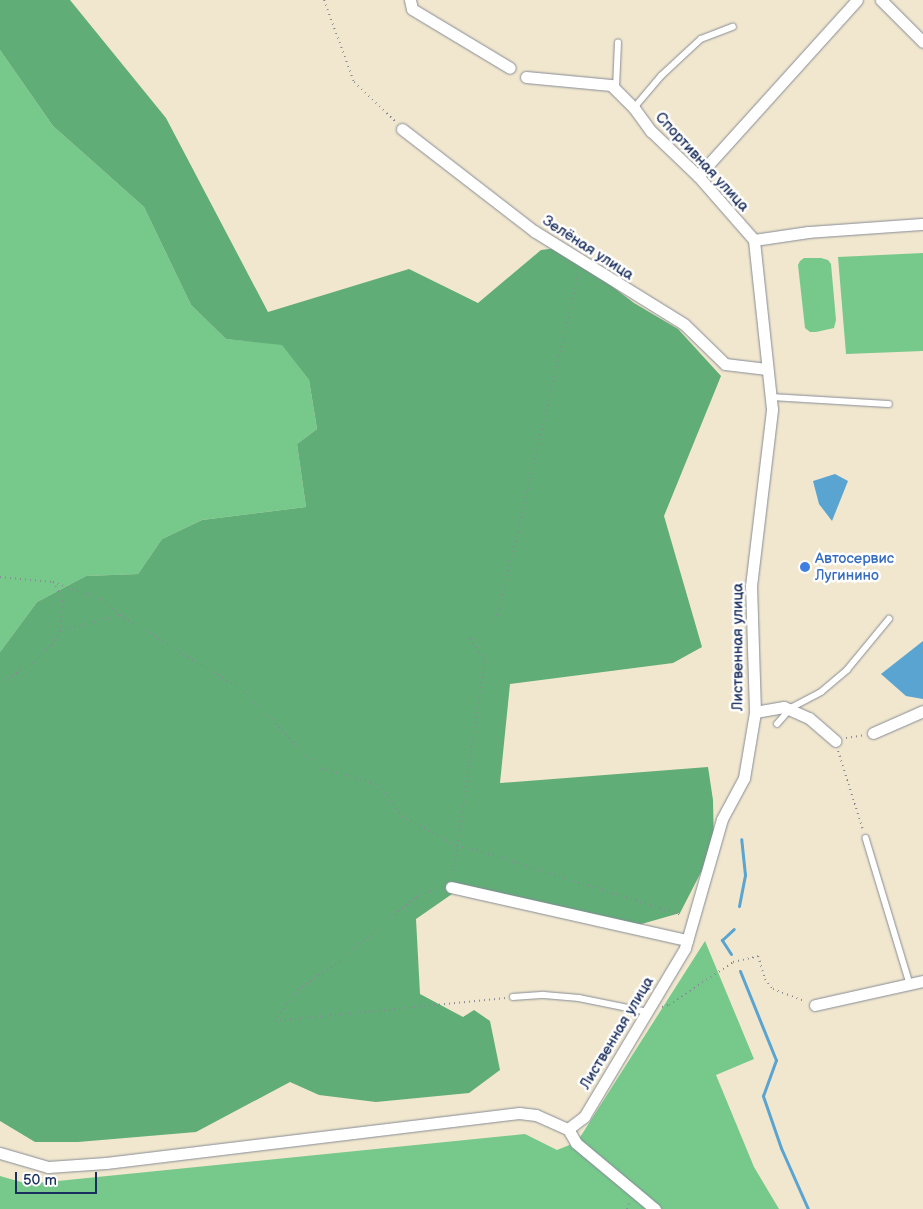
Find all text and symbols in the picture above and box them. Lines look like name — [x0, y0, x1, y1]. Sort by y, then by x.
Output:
street label: Спортивная улица — [651, 109, 753, 215]
street label: Зелёная улица — [539, 212, 637, 284]
place label: Автосервис Лугинино — [815, 549, 894, 584]
marker: Автосервис Лугинино — [799, 561, 811, 573]
street label: Лиственная улица — [729, 583, 747, 711]
street label: Лиственная улица — [576, 973, 658, 1093]
scale bar — [18, 1162, 100, 1194]
text: 50 m — [23, 1171, 57, 1190]

